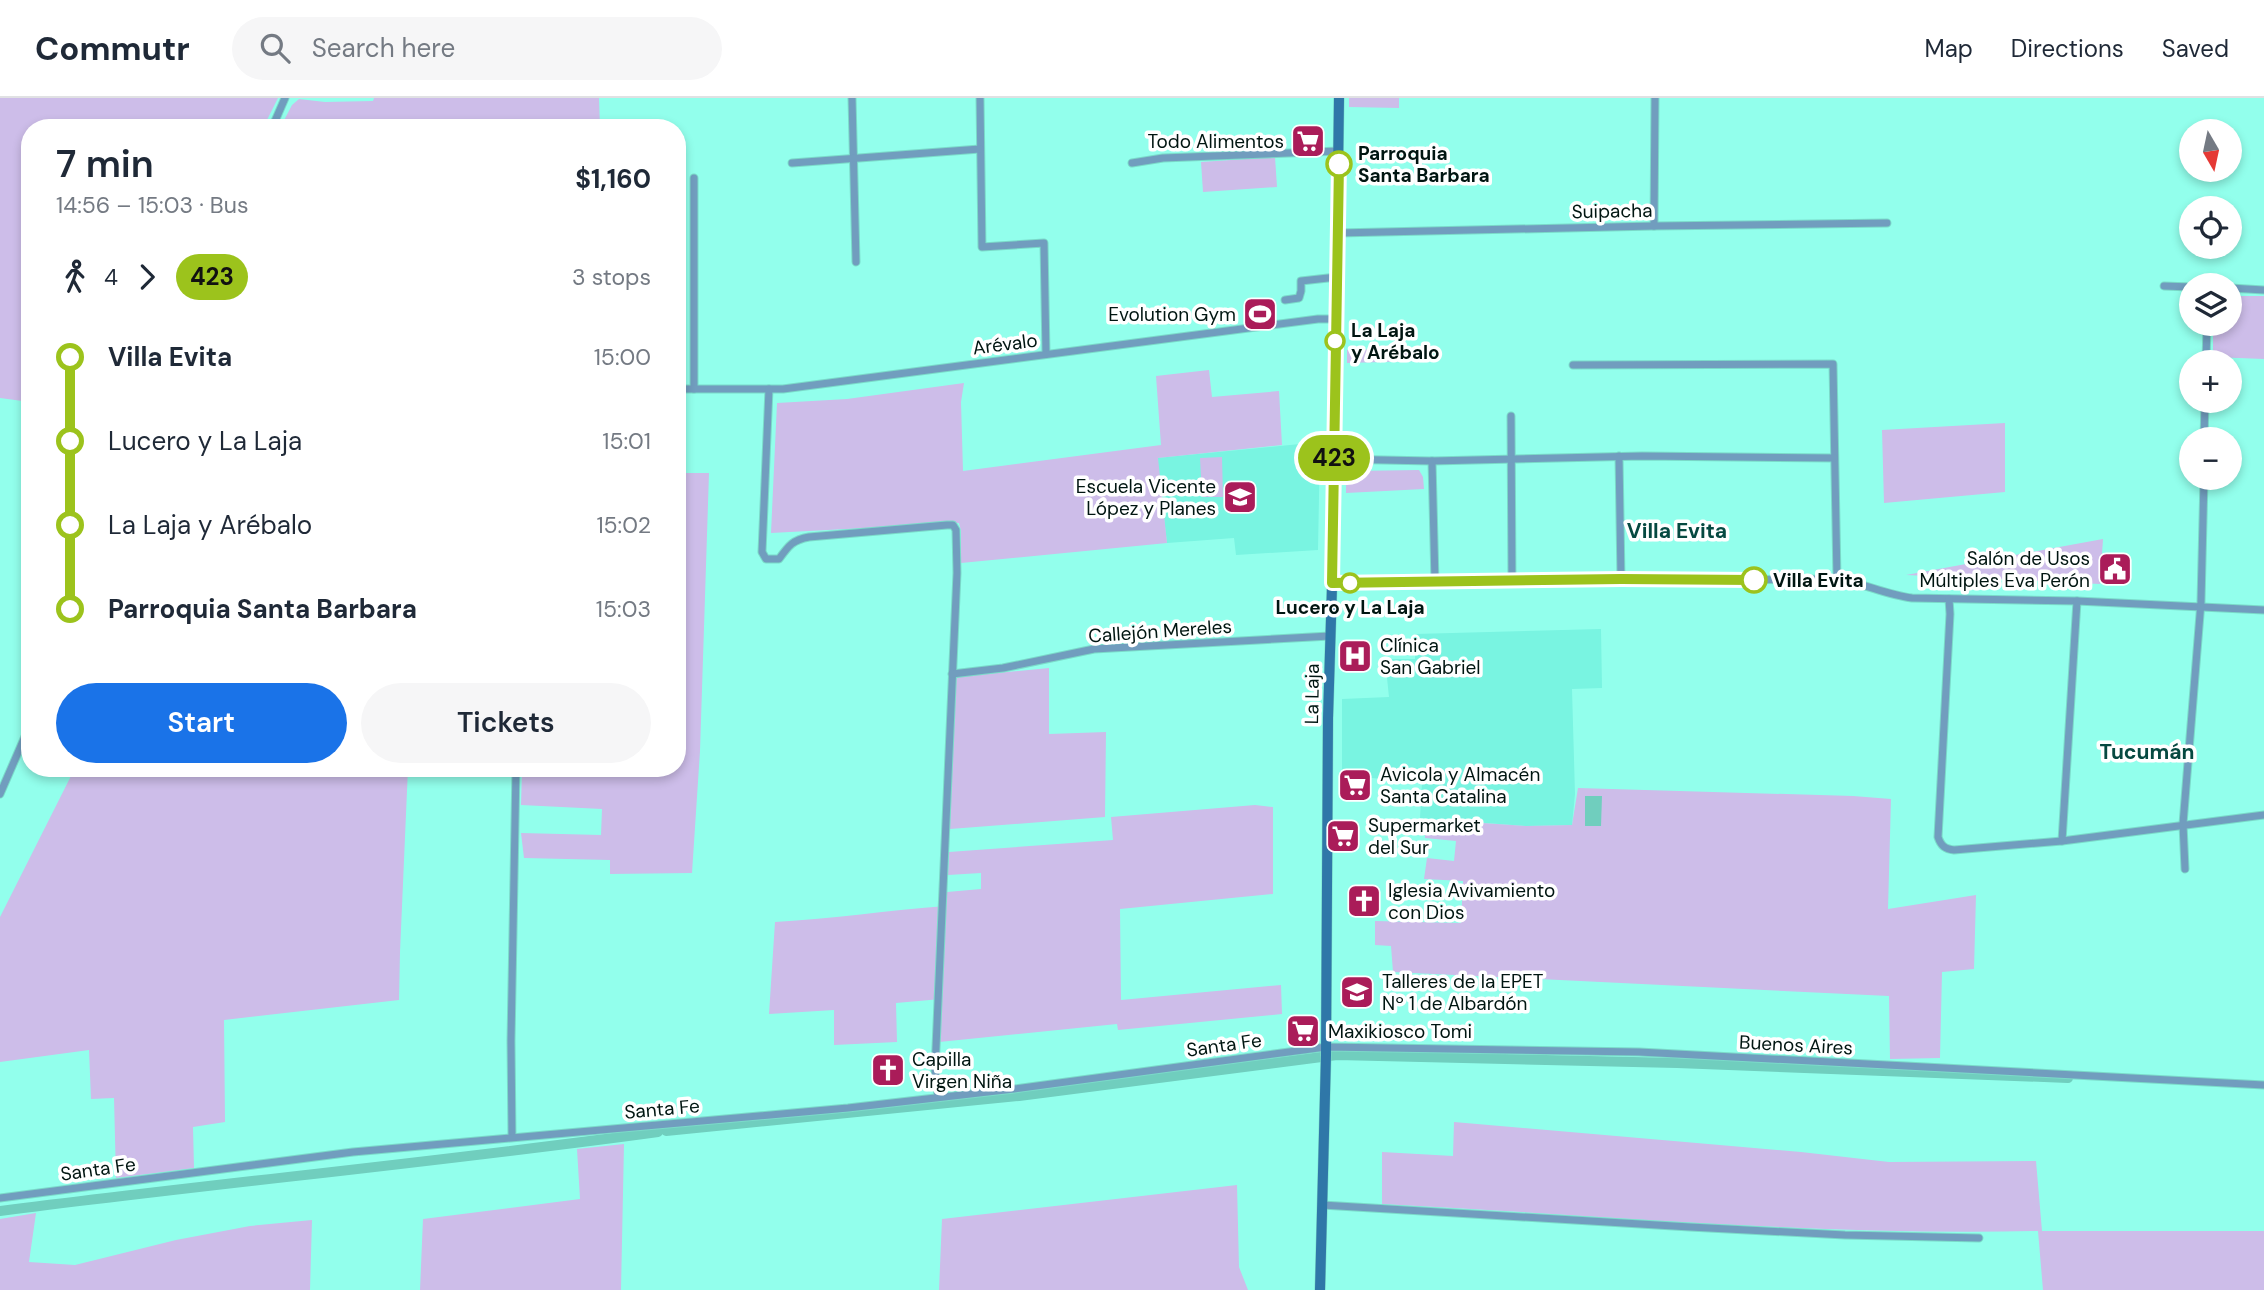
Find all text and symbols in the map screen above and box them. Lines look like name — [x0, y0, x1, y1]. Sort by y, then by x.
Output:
search box — [232, 17, 722, 80]
text: Commutr — [35, 27, 190, 70]
icon: search — [256, 29, 294, 67]
text: Search here — [312, 31, 455, 65]
text: Map — [1925, 33, 1973, 64]
text: Directions — [2011, 33, 2124, 64]
text: Saved — [2162, 33, 2229, 64]
north arrow — [2179, 119, 2242, 182]
map controls — [2179, 119, 2242, 490]
supermarket icon: Todo Alimentos — [1289, 122, 1327, 160]
place label: Todo Alimentos — [1148, 129, 1284, 154]
text: 7 min — [56, 139, 154, 189]
place label: Parroquia Santa Barbara — [1358, 141, 1490, 188]
marker: Parroquia Santa Barbara — [1326, 151, 1352, 177]
text: $1,160 — [575, 162, 651, 196]
text: 14:56 – 15:03 · Bus — [56, 190, 248, 220]
button: locate — [2179, 196, 2242, 259]
street label: Suipacha — [1571, 198, 1653, 224]
icon: walk — [56, 258, 94, 296]
icon: forward — [128, 258, 166, 296]
text: 423 — [190, 261, 234, 292]
text: 4 — [104, 262, 118, 292]
text: 3 stops — [572, 262, 651, 292]
button: layers — [2179, 273, 2242, 336]
sports icon: Evolution Gym — [1241, 295, 1279, 333]
place label: Evolution Gym — [1108, 302, 1236, 327]
place label: La Laja y Arébalo — [1351, 318, 1440, 365]
street label: Arévalo — [971, 328, 1039, 360]
marker: La Laja y Arébalo — [1325, 331, 1345, 351]
text: Villa Evita — [108, 340, 232, 374]
text: 15:00 — [594, 342, 651, 372]
button: + — [2179, 350, 2242, 413]
text: Lucero y La Laja — [108, 424, 302, 458]
text: 15:01 — [602, 426, 651, 456]
button: − — [2179, 427, 2242, 490]
line badge: 423 — [1294, 435, 1374, 481]
text: 423 — [1312, 442, 1356, 473]
place label: Escuela Vicente López y Planes — [1076, 474, 1216, 521]
school or university icon: Escuela Vicente López y Planes — [1221, 478, 1259, 516]
text: La Laja y Arébalo — [108, 508, 312, 542]
text: 15:02 — [596, 510, 651, 540]
district label: Villa Evita — [1627, 517, 1727, 545]
place label: Salón de Usos Múltiples Eva Perón — [1920, 546, 2090, 593]
public building icon: Salón de Usos Múltiples Eva Perón — [2096, 550, 2134, 588]
marker: Villa Evita — [1741, 567, 1767, 593]
place label: Villa Evita — [1773, 568, 1864, 593]
marker: Lucero y La Laja — [1340, 573, 1360, 593]
text: Parroquia Santa Barbara — [108, 592, 417, 626]
text: 15:03 — [596, 594, 651, 624]
place label: Lucero y La Laja — [1275, 595, 1425, 620]
street label: Callejón Mereles — [1087, 614, 1233, 648]
place label: Clínica San Gabriel — [1380, 633, 1481, 680]
hospital icon: Clínica San Gabriel — [1336, 637, 1374, 675]
street label: La Laja — [1299, 663, 1325, 725]
button: Start — [56, 683, 347, 763]
button: Tickets — [361, 683, 651, 763]
district label: Tucumán — [2099, 738, 2195, 766]
place label: Avicola y Almacén Santa Catalina — [1380, 762, 1540, 809]
supermarket icon: Avicola y Almacén Santa Catalina — [1336, 766, 1374, 804]
place label: Supermarket del Sur — [1368, 813, 1481, 860]
supermarket icon: Supermarket del Sur — [1324, 817, 1362, 855]
place label: Iglesia Avivamiento con Dios — [1388, 878, 1555, 925]
church icon: Iglesia Avivamiento con Dios — [1345, 882, 1383, 920]
place label: Talleres de la EPET Nº 1 de Albardón — [1382, 969, 1544, 1016]
school or university icon: Talleres de la EPET Nº 1 de Albardón — [1338, 973, 1376, 1011]
supermarket icon: Maxikiosco Tomi — [1284, 1012, 1322, 1050]
place label: Maxikiosco Tomi — [1328, 1019, 1472, 1044]
street label: Santa Fe — [1185, 1027, 1263, 1063]
street label: Buenos Aires — [1738, 1030, 1854, 1060]
place label: Capilla Virgen Niña — [912, 1047, 1012, 1094]
church icon: Capilla Virgen Niña — [869, 1051, 907, 1089]
street label: Santa Fe — [623, 1093, 701, 1125]
street label: Santa Fe — [59, 1151, 137, 1187]

